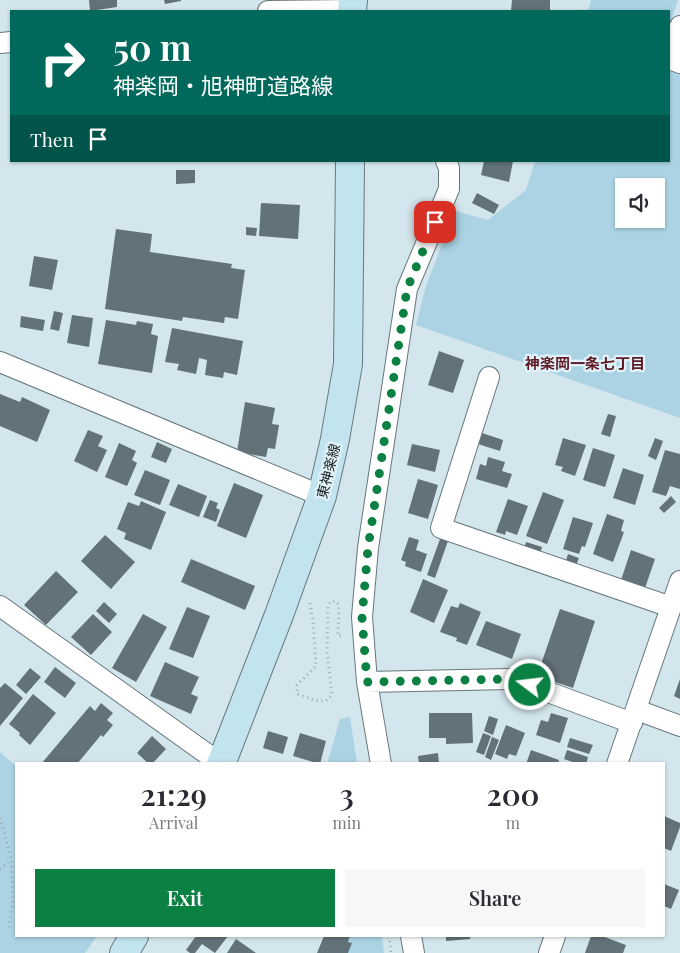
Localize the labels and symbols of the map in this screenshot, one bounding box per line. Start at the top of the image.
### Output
pin [414,201,456,243]
district label: 神楽岡一条七丁目 [524,353,645,373]
street label: 東神楽線 [312,442,344,500]
position arrow [503,658,555,710]

